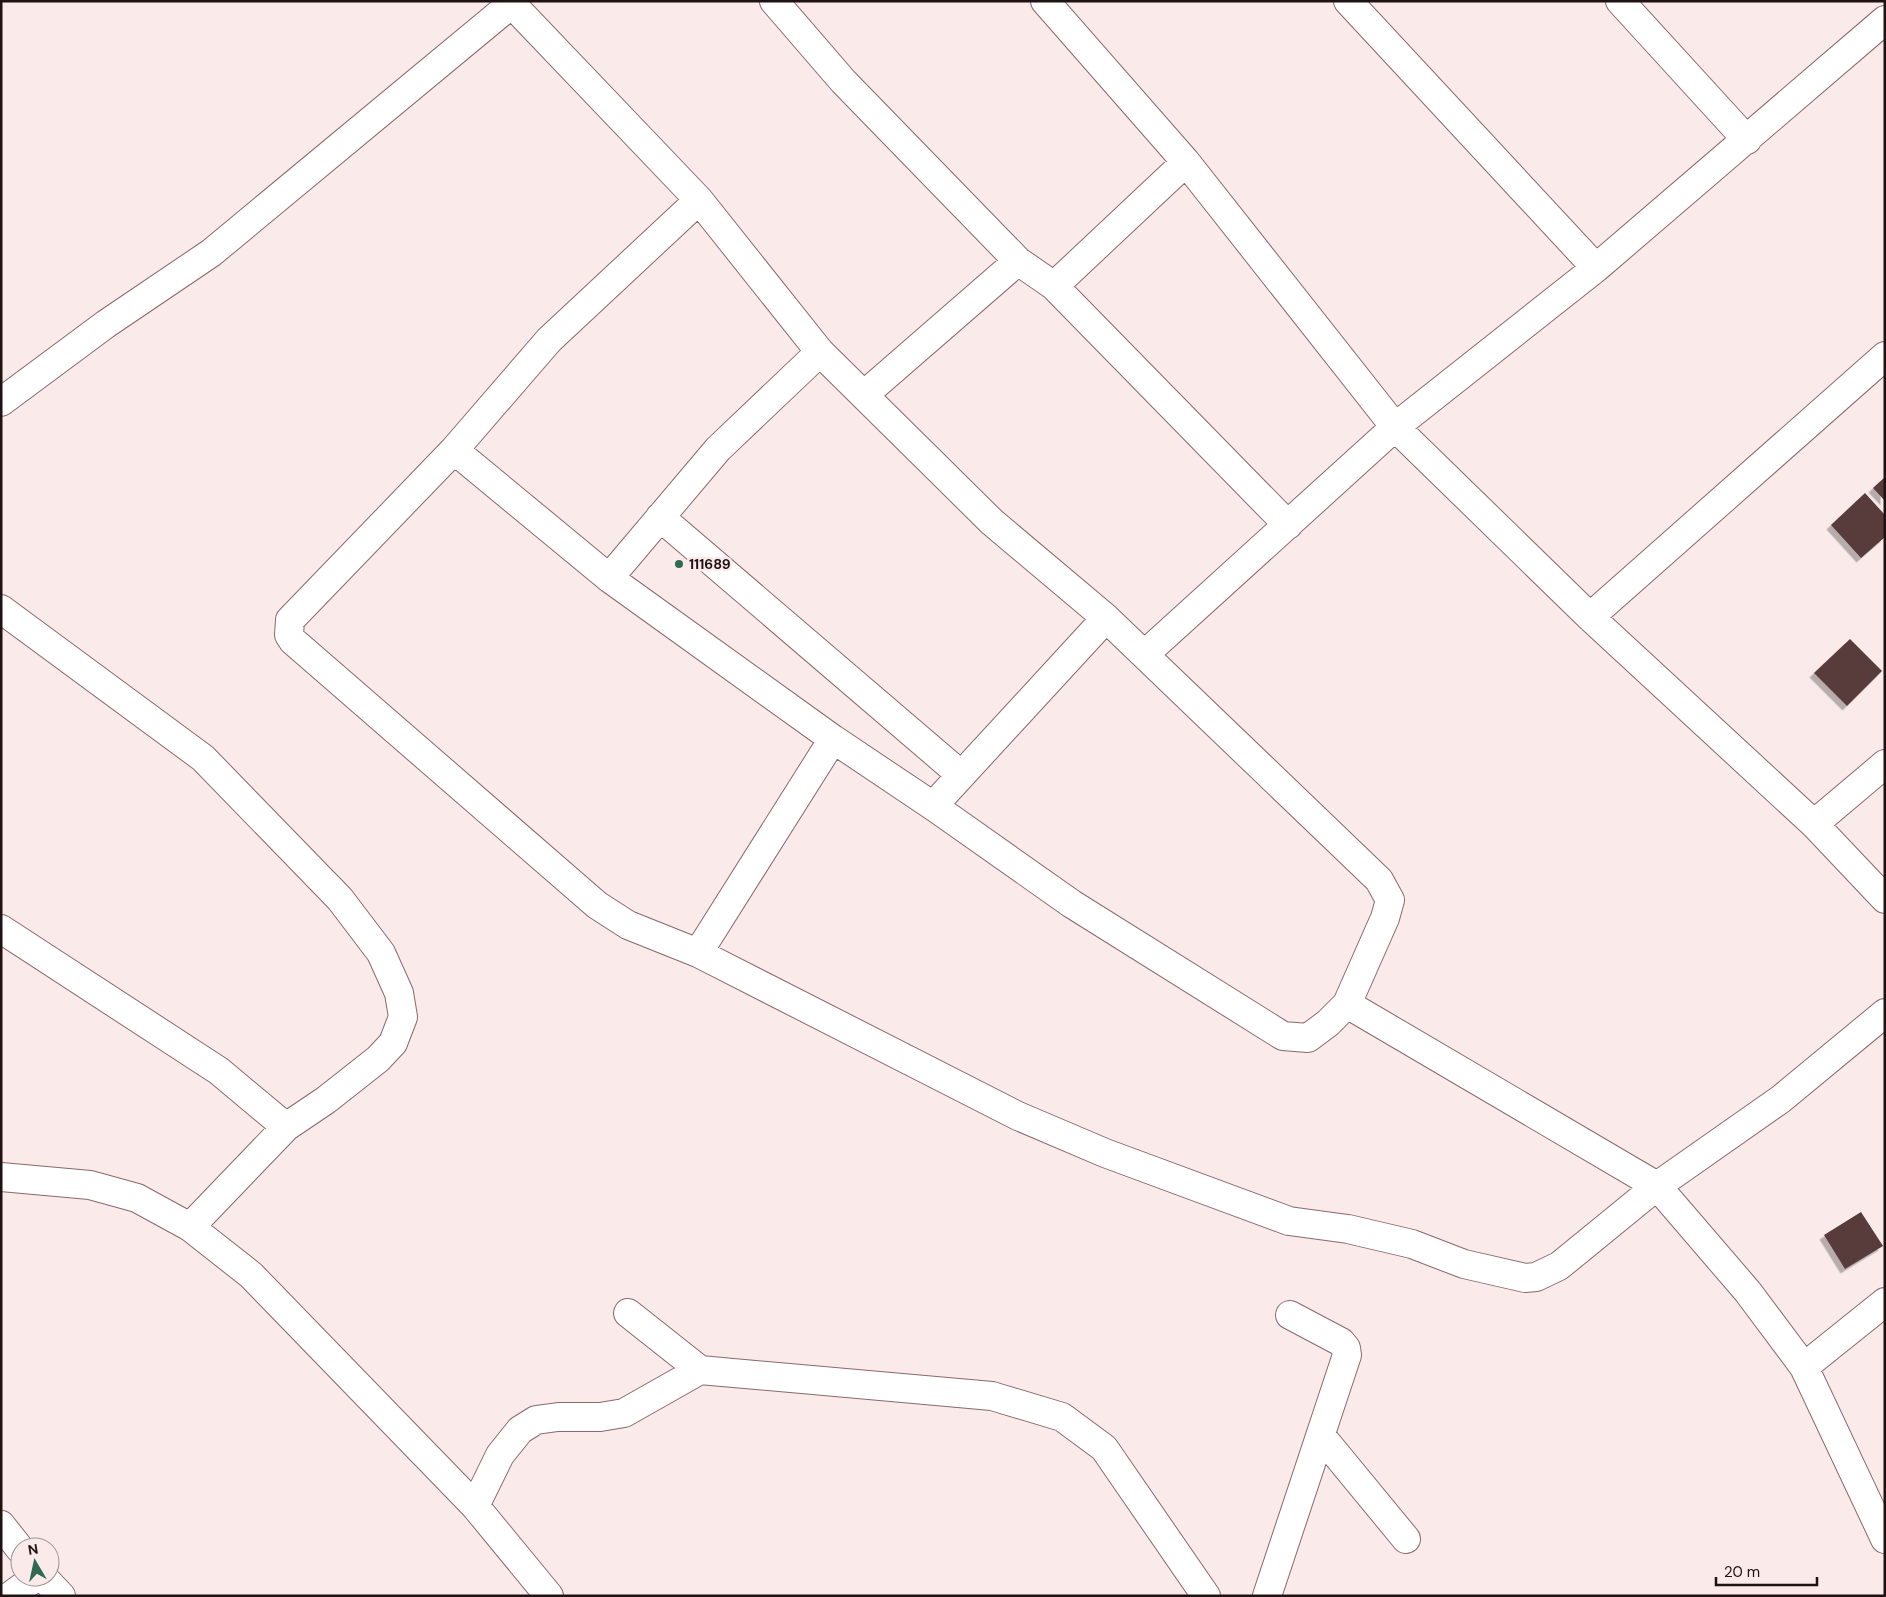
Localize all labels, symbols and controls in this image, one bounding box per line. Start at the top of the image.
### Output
place label: 111689 [689,555,731,573]
marker: 111689 [673,558,685,570]
north arrow [10,1537,60,1587]
text: N [27,1539,39,1559]
scale bar [1716,1554,1817,1586]
text: 20 m [1724,1562,1760,1582]

